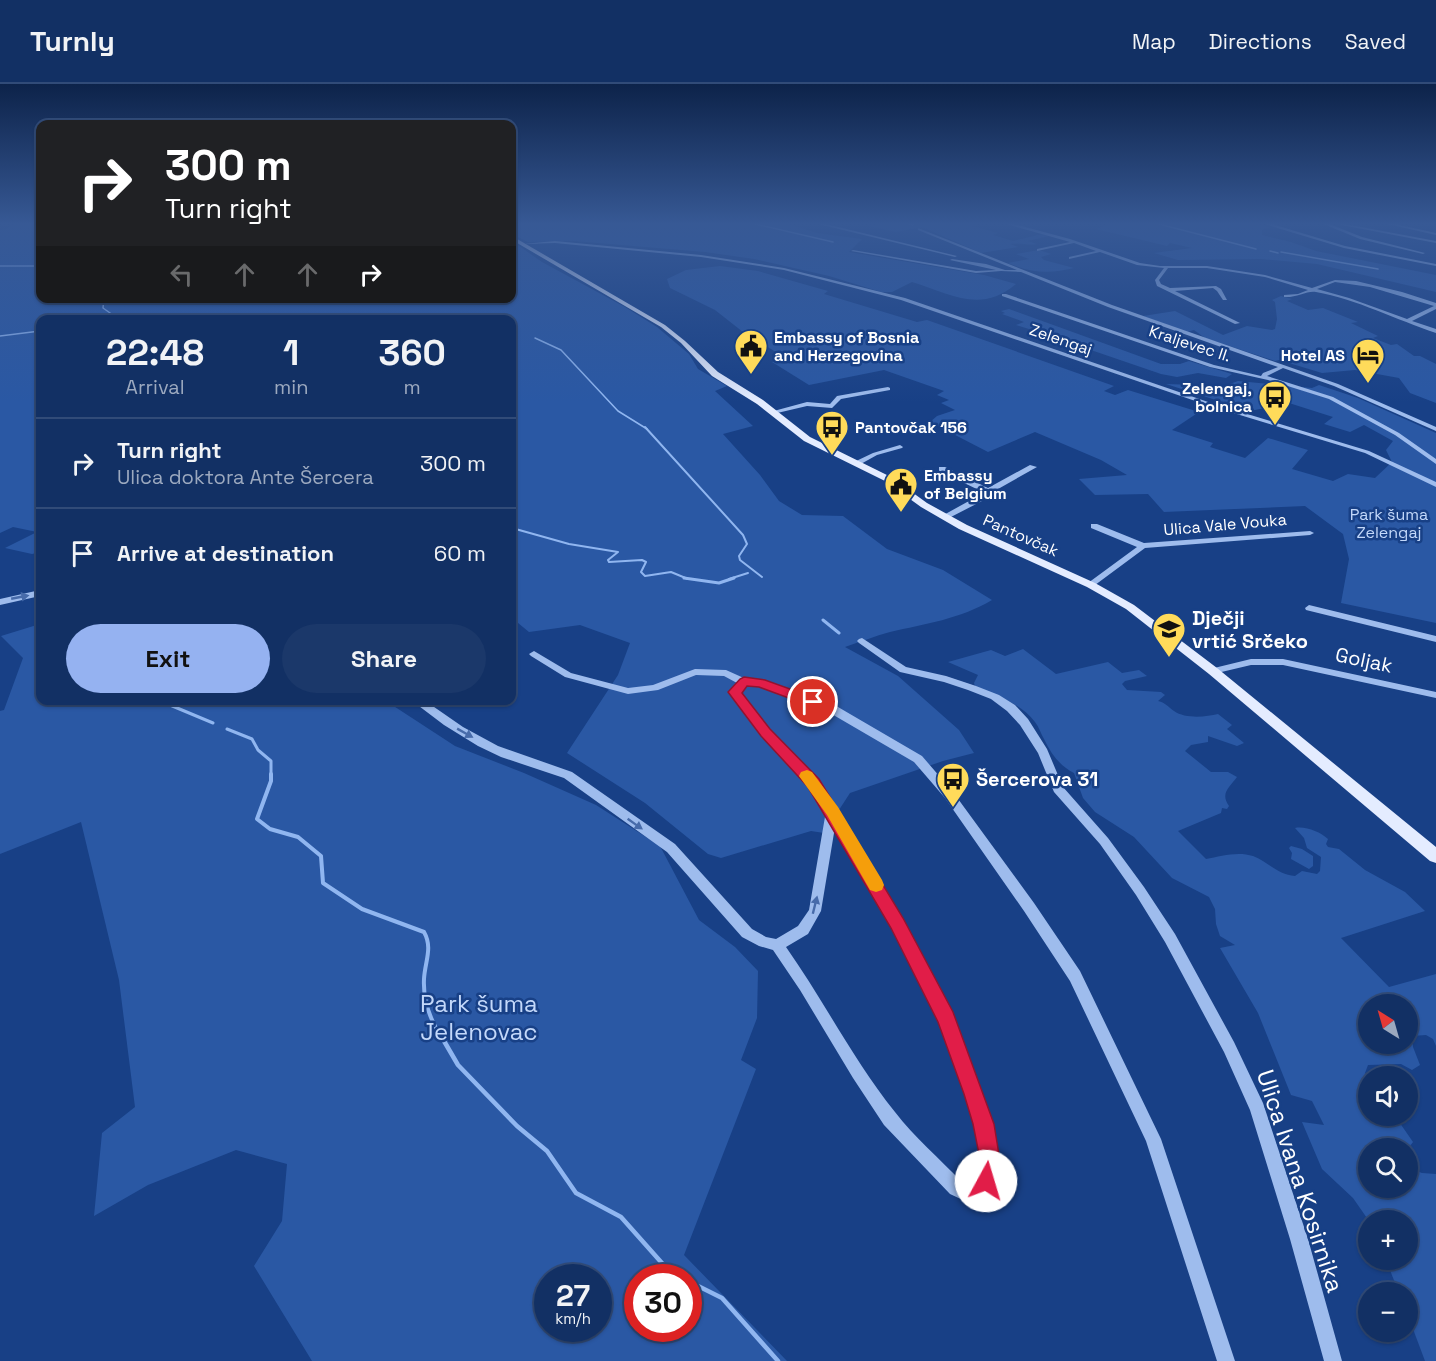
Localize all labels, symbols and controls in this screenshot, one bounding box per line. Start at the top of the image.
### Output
text: Turnly [30,23,115,59]
text: Map [1132,28,1176,55]
text: Directions [1209,28,1312,55]
text: Saved [1345,28,1406,55]
text: 300 m [165,139,292,192]
icon: right [66,144,144,222]
text: Turn right [165,191,292,226]
icon: left [165,258,198,291]
icon: ahead [228,258,261,291]
icon: ahead [291,258,324,291]
icon: right [354,258,387,291]
street label: Zelengaj [1027,319,1095,360]
street label: Kraljevec II. [1146,320,1234,367]
place label: Embassy of Bosnia and Herzegovina [774,327,919,366]
public building icon: Embassy of Bosnia and Herzegovina [733,328,769,375]
text: 22:48 [106,330,204,376]
text: 1 [283,330,299,376]
text: 360 [378,330,446,376]
hotel icon: Hotel AS [1350,337,1386,384]
place label: Hotel AS [1281,345,1345,366]
text: Arrival [125,374,185,400]
text: min [274,374,308,400]
text: m [404,374,421,400]
place label: Zelengaj, bolnica [1182,378,1252,417]
bus stop icon: Zelengaj, bolnica [1257,379,1293,426]
bus stop icon: Pantovčak 156 [814,409,850,456]
place label: Pantovčak 156 [855,417,967,438]
text: Turn right [117,436,222,464]
icon: right [66,447,99,480]
text: 300 m [420,449,486,477]
text: Ulica doktora Ante Šercera [117,464,374,490]
place label: Embassy of Belgium [924,465,1007,504]
public building icon: Embassy of Belgium [883,466,919,513]
park label: Park šuma Zelengaj [1350,504,1428,543]
street label: Pantovčak [980,509,1062,562]
street label: Ulica Vale Vouka [1163,509,1288,540]
icon: arrive [66,537,99,570]
text: Arrive at destination [117,539,334,567]
text: 60 m [434,539,486,567]
one-way arrow [11,592,30,601]
place label: Dječji vrtić Srčeko [1192,605,1308,654]
school or university icon: Dječji vrtić Srčeko [1151,611,1187,658]
button: Exit [66,624,270,693]
button: Share [282,624,486,693]
street label: Goljak [1333,641,1395,679]
pin [787,676,838,727]
icon: arrive [796,685,829,718]
one-way arrow [457,727,473,738]
bus stop icon: Šercerova 31 [935,761,971,808]
place label: Šercerova 31 [976,766,1098,792]
one-way arrow [627,818,643,830]
one-way arrow [811,895,821,914]
park label: Park šuma Jelenovac [420,988,538,1047]
north arrow [1358,994,1418,1054]
map controls [1358,994,1418,1342]
street label: Ulica Ivana Kosirnika [1250,1065,1351,1296]
button: sound [1358,1066,1418,1126]
button: search [1358,1138,1418,1198]
position arrow [954,1149,1018,1213]
button: + [1358,1210,1418,1270]
speed limit sign: 30 [624,1264,702,1342]
text: 27 [556,1276,590,1315]
button: − [1358,1282,1418,1342]
text: km/h [555,1309,591,1328]

